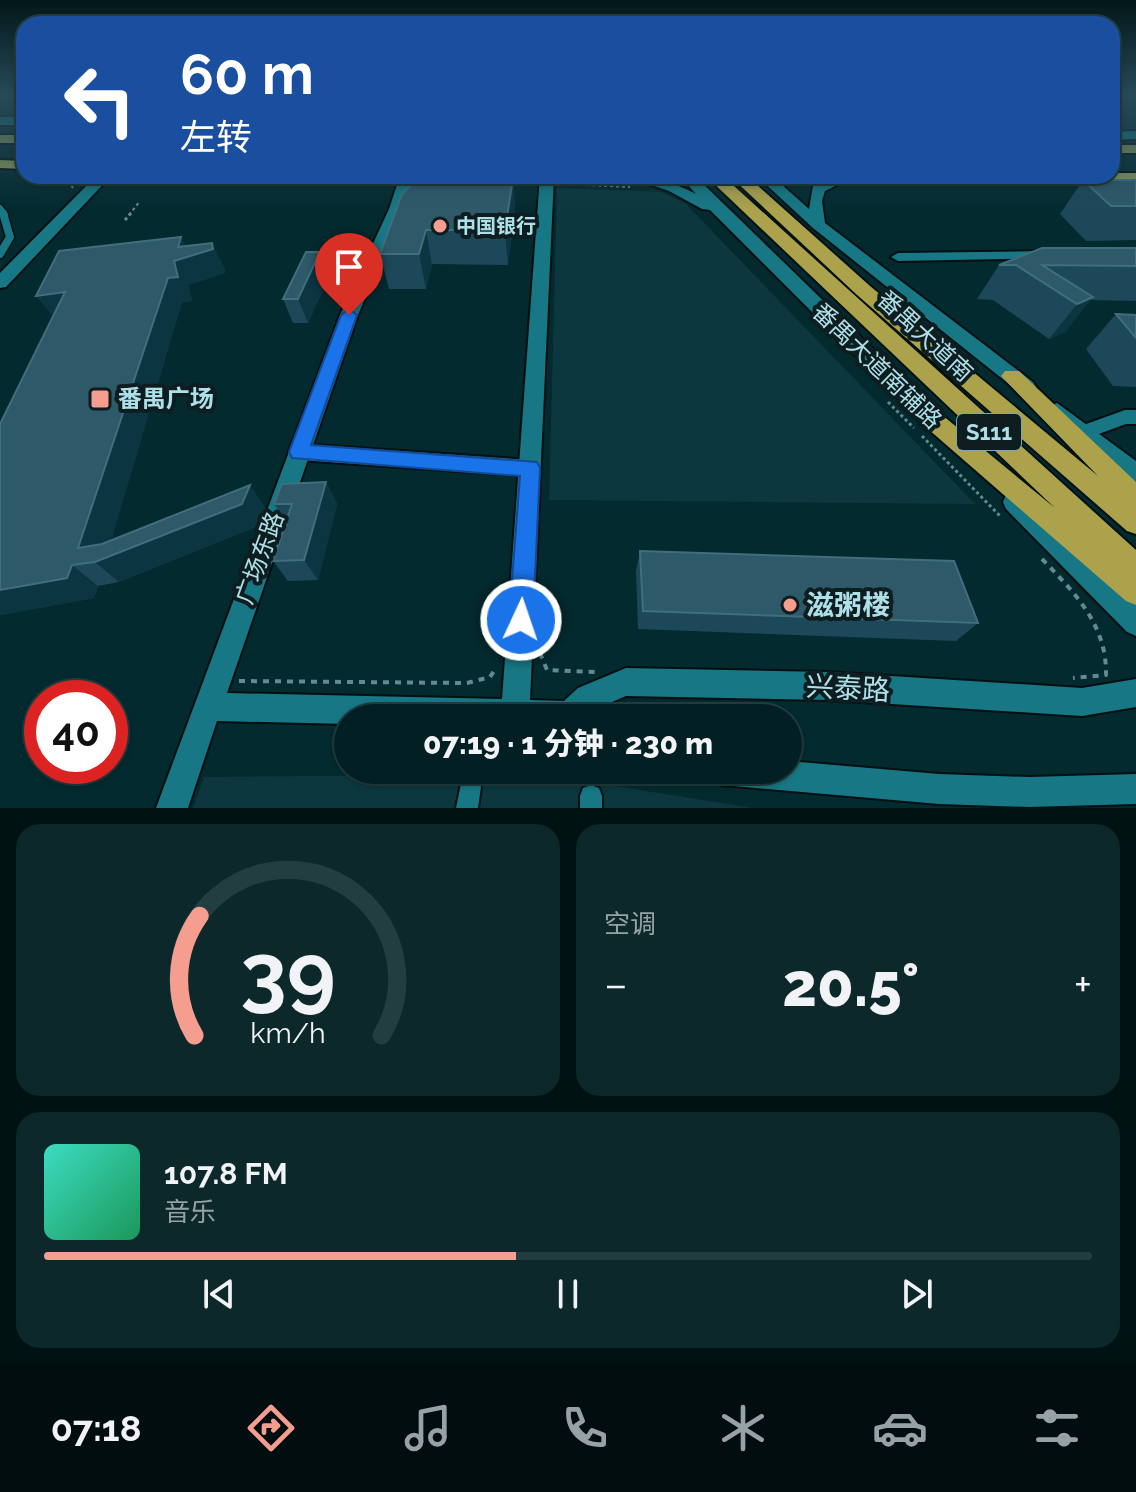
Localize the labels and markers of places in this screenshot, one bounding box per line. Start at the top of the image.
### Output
place label: 中国银行 [456,214,536,238]
marker: 中国银行 [431,217,449,235]
pin [315,233,383,315]
place label: 番禺广场 [118,384,214,413]
marker: 番禺广场 [89,388,111,410]
place label: 滋粥楼 [806,589,890,622]
marker: 滋粥楼 [781,596,799,614]

